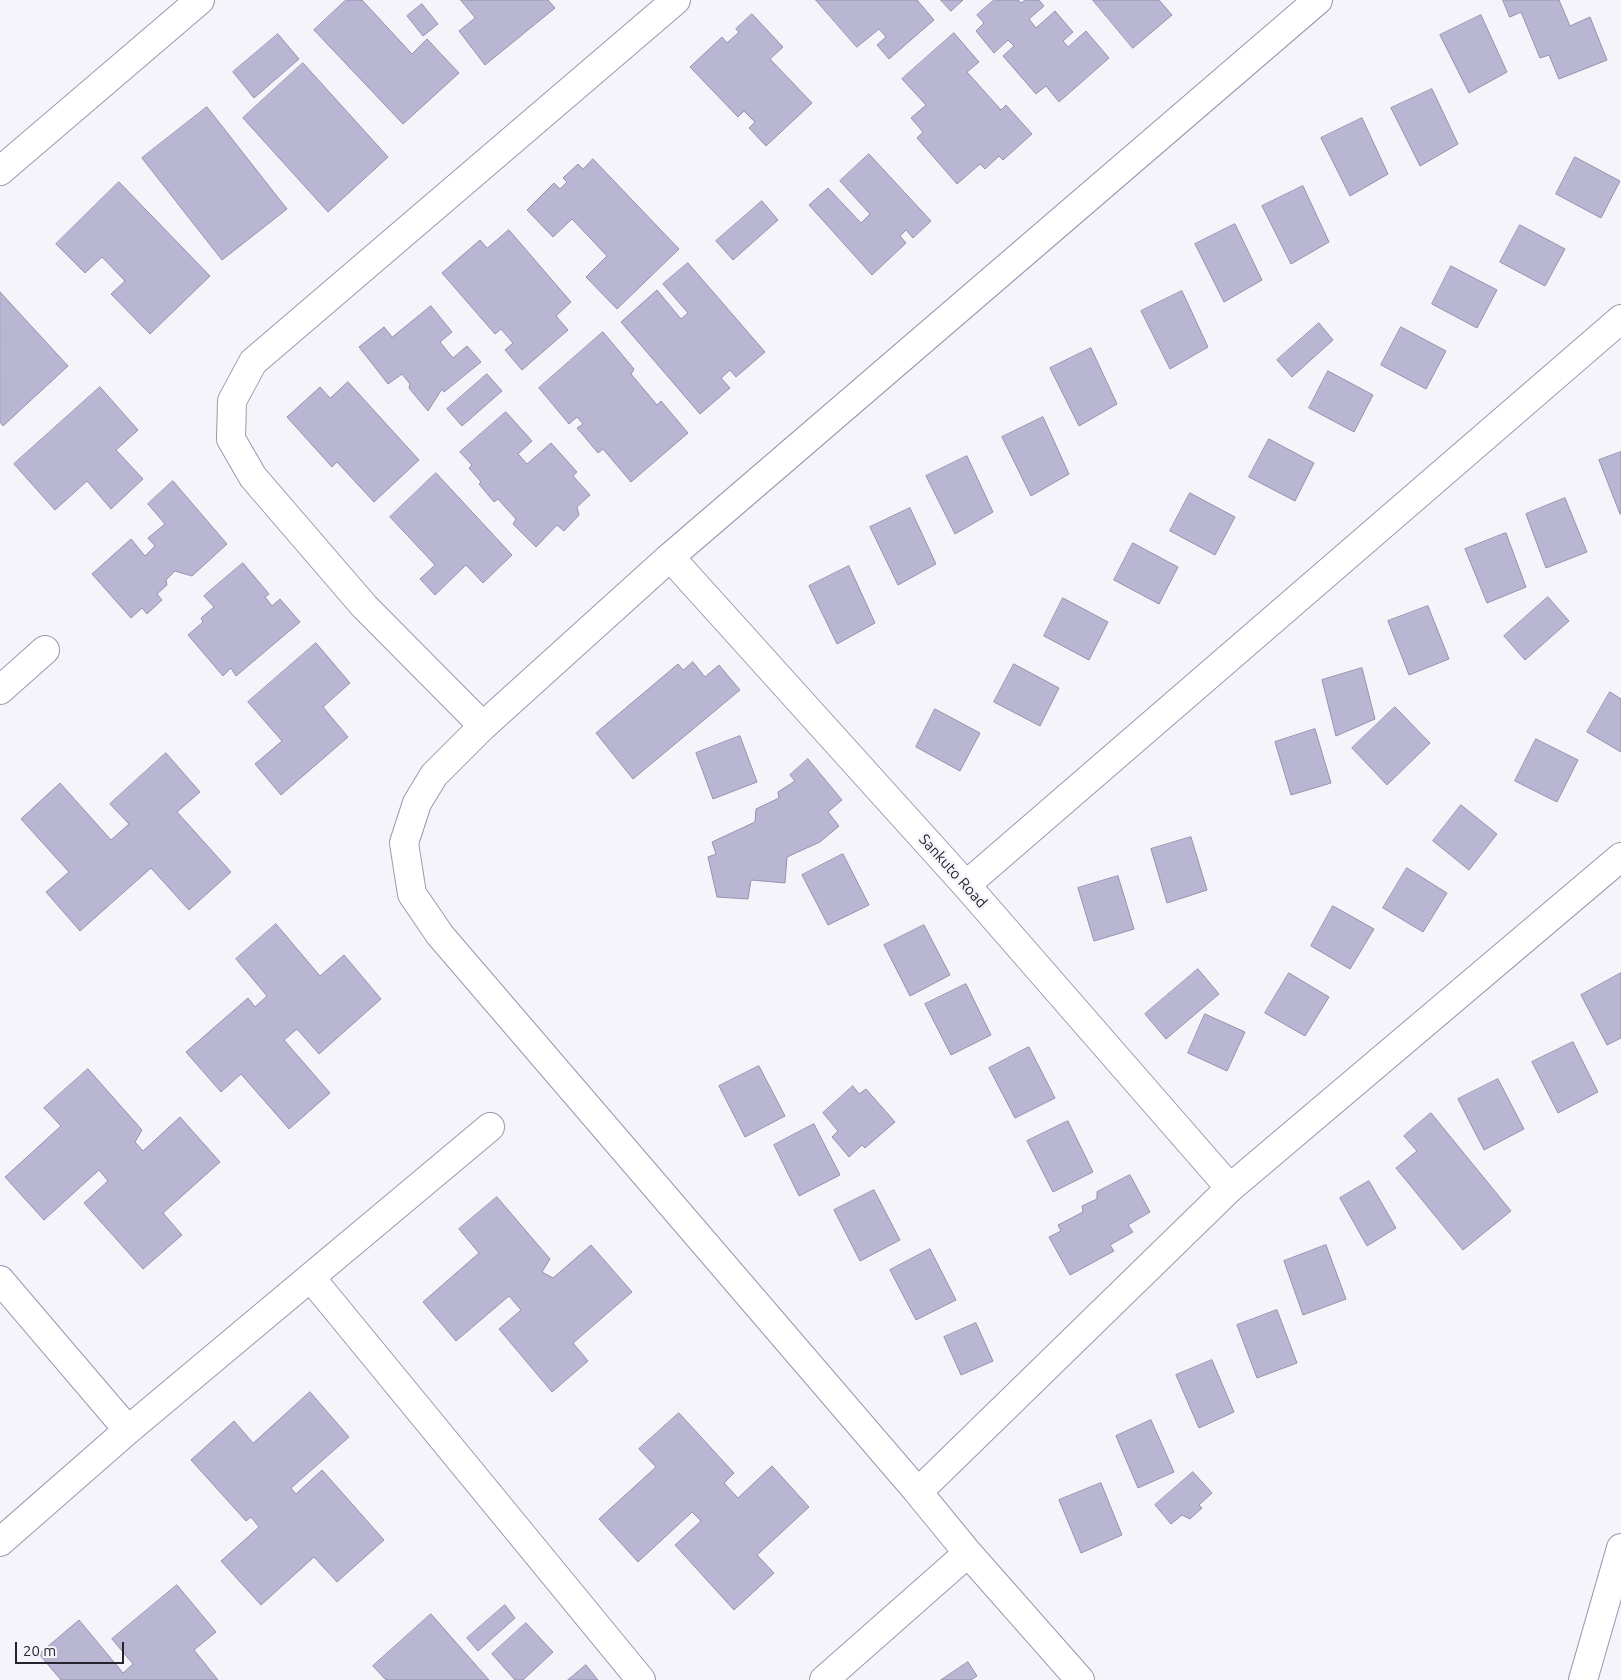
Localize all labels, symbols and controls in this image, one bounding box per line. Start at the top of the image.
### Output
street label: Sankuto Road [915,830,991,912]
scale bar [18,1632,126,1664]
text: 20 m [23,1642,56,1659]

